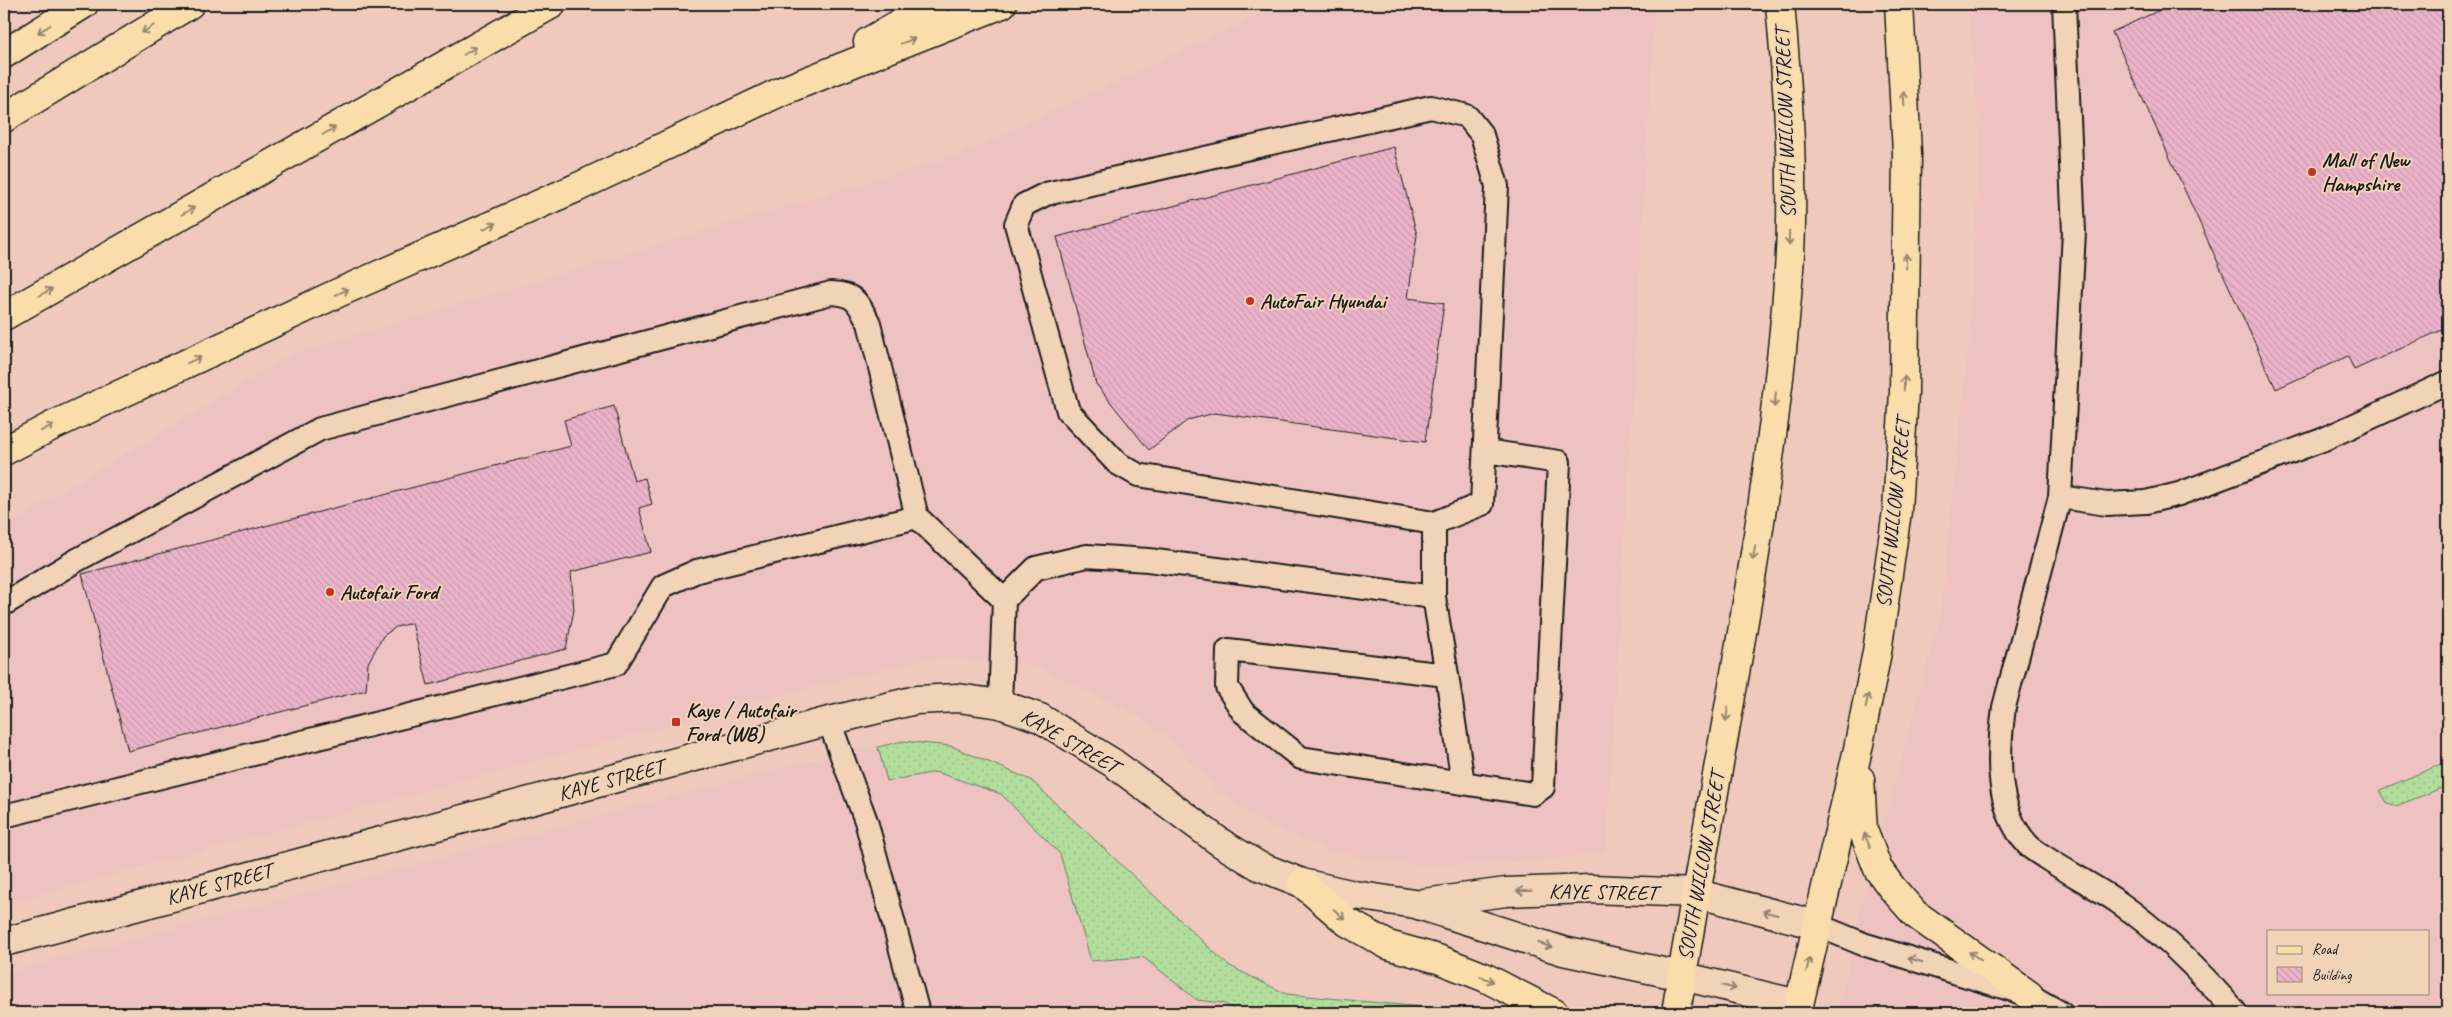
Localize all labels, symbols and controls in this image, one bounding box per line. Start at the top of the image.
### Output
street label: SOUTH WILLOW STREET [1768,22,1801,219]
one-way arrow [37,24,51,34]
one-way arrow [141,24,155,35]
one-way arrow [901,35,916,44]
one-way arrow [463,46,478,56]
one-way arrow [1899,91,1908,107]
one-way arrow [321,126,336,136]
place label: Mall of New Hampshire [2322,147,2411,197]
marker: Mall of New Hampshire [2306,166,2318,178]
one-way arrow [180,206,194,216]
one-way arrow [482,220,497,230]
one-way arrow [1785,230,1794,246]
one-way arrow [1901,253,1911,270]
one-way arrow [39,286,53,296]
one-way arrow [334,286,349,296]
place label: AutoFair Hyundai [1260,288,1388,314]
marker: AutoFair Hyundai [1244,295,1256,307]
one-way arrow [186,355,201,364]
one-way arrow [1899,376,1909,392]
one-way arrow [1770,392,1780,408]
street label: SOUTH WILLOW STREET [1870,412,1916,609]
one-way arrow [39,423,54,432]
one-way arrow [1749,545,1759,561]
place label: Autofair Ford [340,579,441,605]
marker: Autofair Ford [324,586,336,598]
one-way arrow [1863,693,1873,709]
place label: Kaye / Autofair Ford (WB) [686,697,798,747]
street label: KAYE STREET [1017,703,1128,782]
one-way arrow [1722,705,1731,721]
marker: Kaye / Autofair Ford (WB) [670,716,682,728]
street label: KAYE STREET [555,752,672,807]
street label: SOUTH WILLOW STREET [1672,765,1731,962]
one-way arrow [1862,833,1871,848]
street label: KAYE STREET [163,856,280,911]
street label: KAYE STREET [1549,878,1663,906]
one-way arrow [1516,886,1532,896]
one-way arrow [1762,908,1778,917]
one-way arrow [1332,909,1345,920]
legend [2267,930,2430,994]
text: Road [2312,940,2339,959]
one-way arrow [1537,941,1553,950]
one-way arrow [1969,951,1982,962]
one-way arrow [1908,955,1924,965]
one-way arrow [1804,957,1813,973]
text: Building [2312,966,2352,985]
one-way arrow [1479,974,1494,984]
one-way arrow [1721,983,1737,992]

